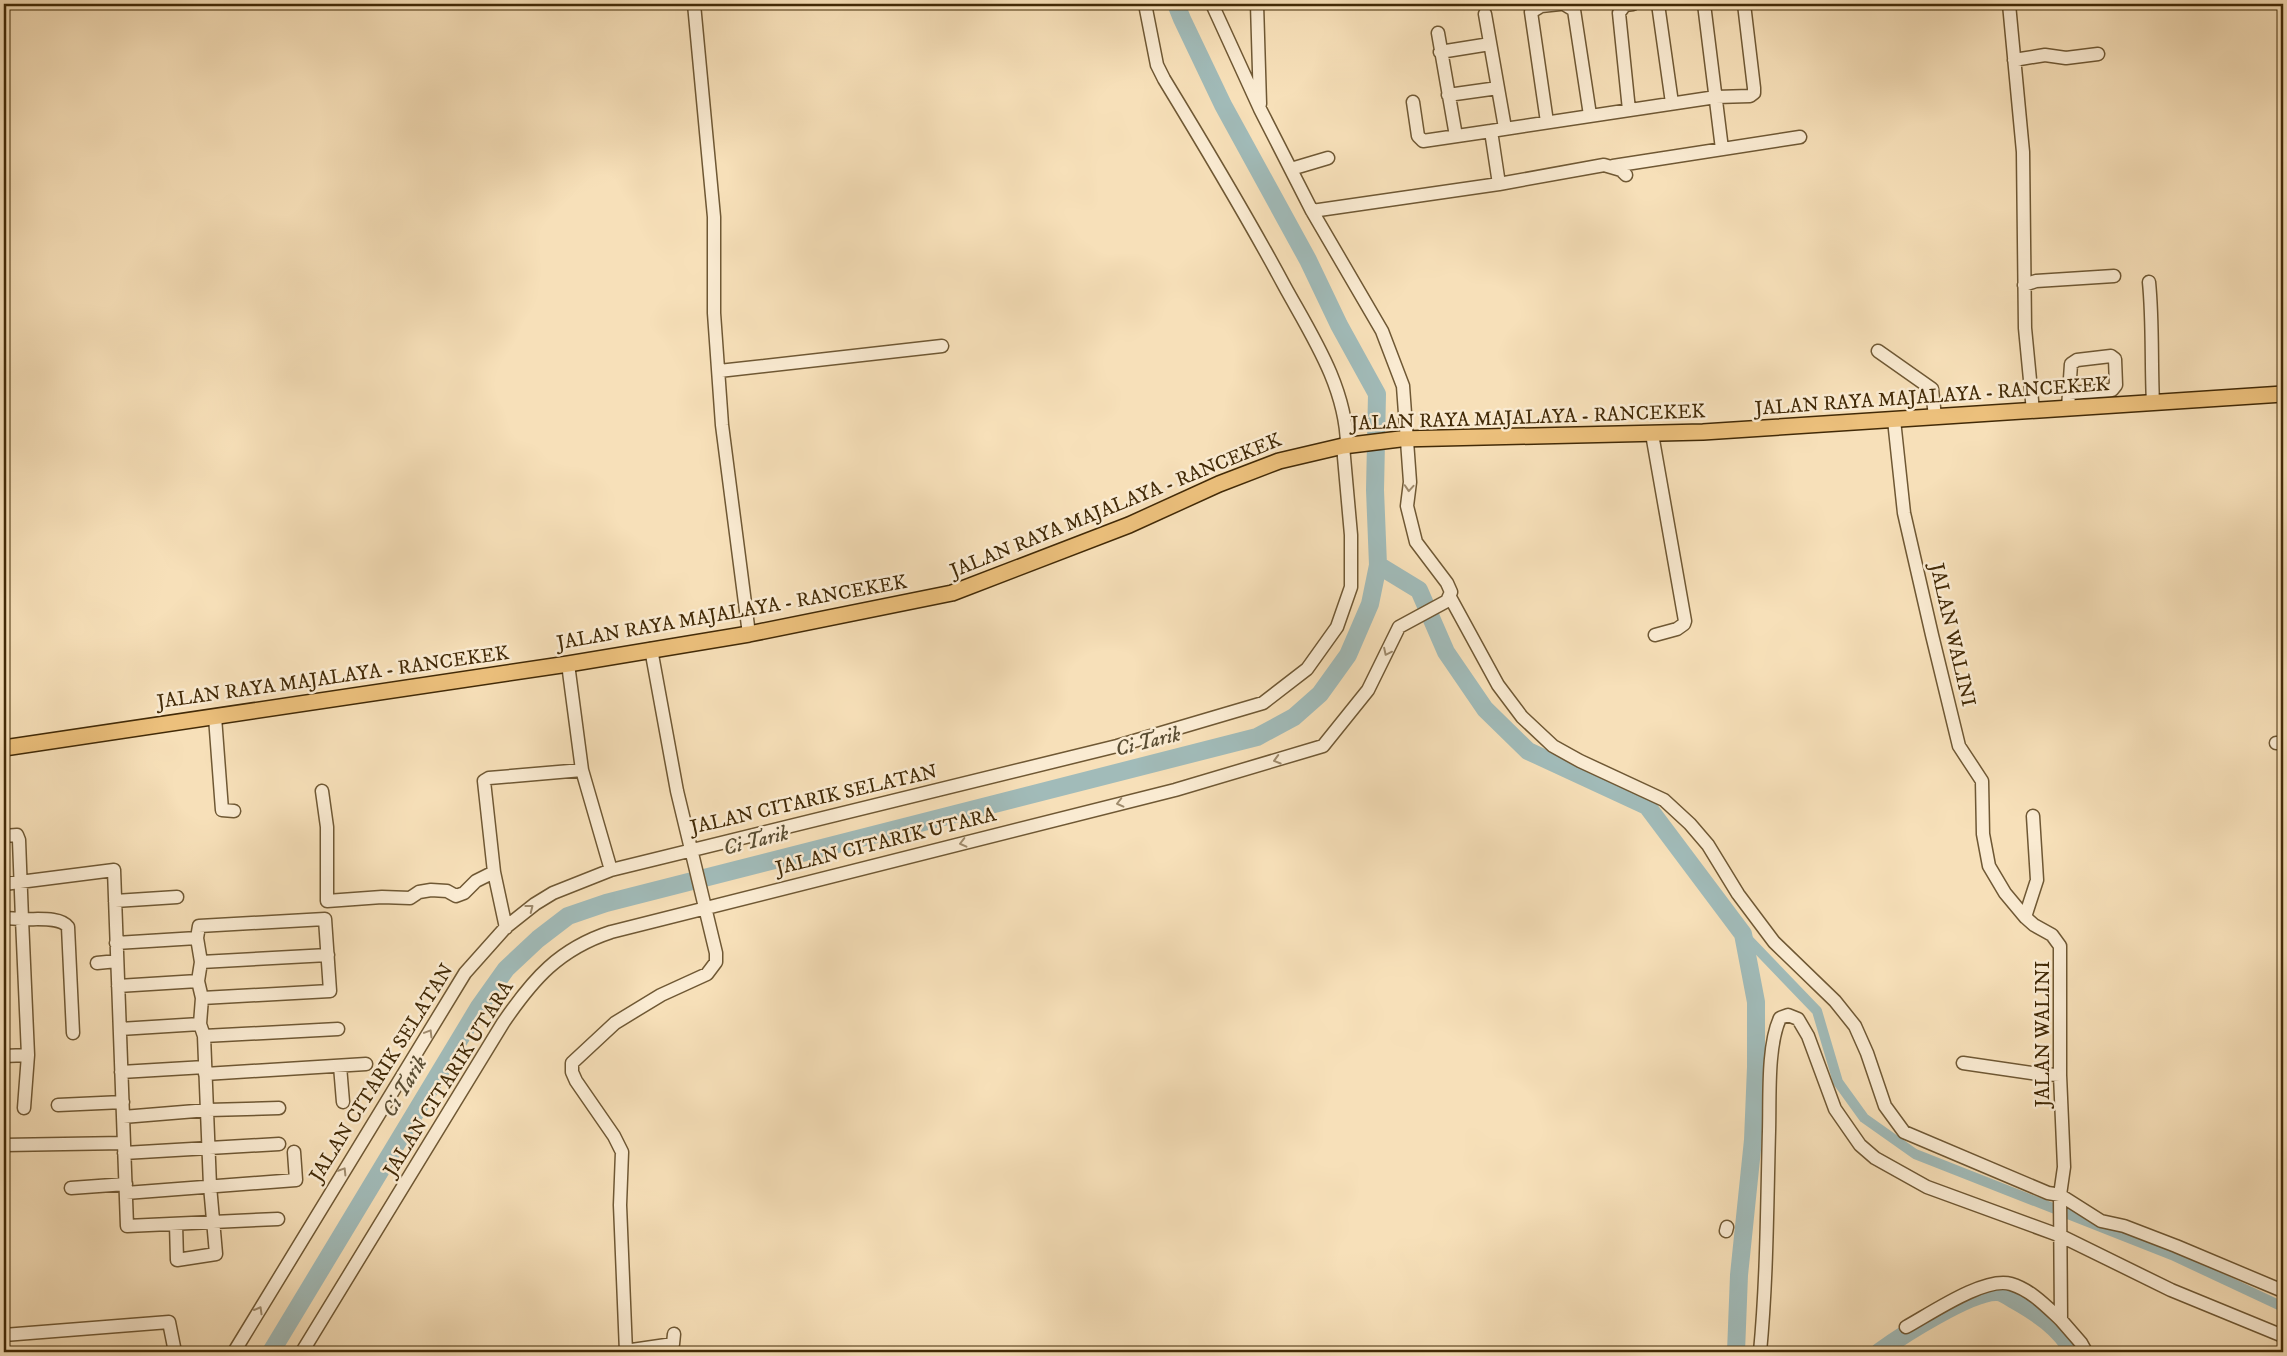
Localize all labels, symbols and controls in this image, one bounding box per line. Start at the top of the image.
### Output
street label: JALAN RAYA MAJALAYA - RANCEKEK [1752,372,2110,422]
street label: JALAN RAYA MAJALAYA - RANCEKEK [1348,399,1706,437]
street label: JALAN RAYA MAJALAYA - RANCEKEK [945,428,1285,585]
one-way arrow [1403,484,1414,492]
street label: JALAN WALINI [1923,559,1981,709]
street label: JALAN RAYA MAJALAYA - RANCEKEK [553,570,909,656]
street label: JALAN RAYA MAJALAYA - RANCEKEK [153,641,511,715]
one-way arrow [1383,647,1393,656]
water label: Ci Tarik [1113,721,1184,763]
one-way arrow [1273,754,1281,764]
street label: JALAN CITARIK SELATAN [686,759,940,841]
one-way arrow [1117,798,1125,808]
street label: JALAN CITARIK UTARA [771,802,999,882]
water label: Ci Tarik [721,820,792,862]
one-way arrow [958,837,967,848]
one-way arrow [524,906,533,914]
street label: JALAN CITARIK SELATAN [303,959,460,1188]
street label: JALAN WALINI [2031,961,2056,1109]
street label: JALAN CITARIK UTARA [377,976,520,1183]
one-way arrow [422,1030,432,1039]
water label: Ci Tarik [377,1052,433,1122]
one-way arrow [337,1168,347,1177]
one-way arrow [253,1307,263,1316]

